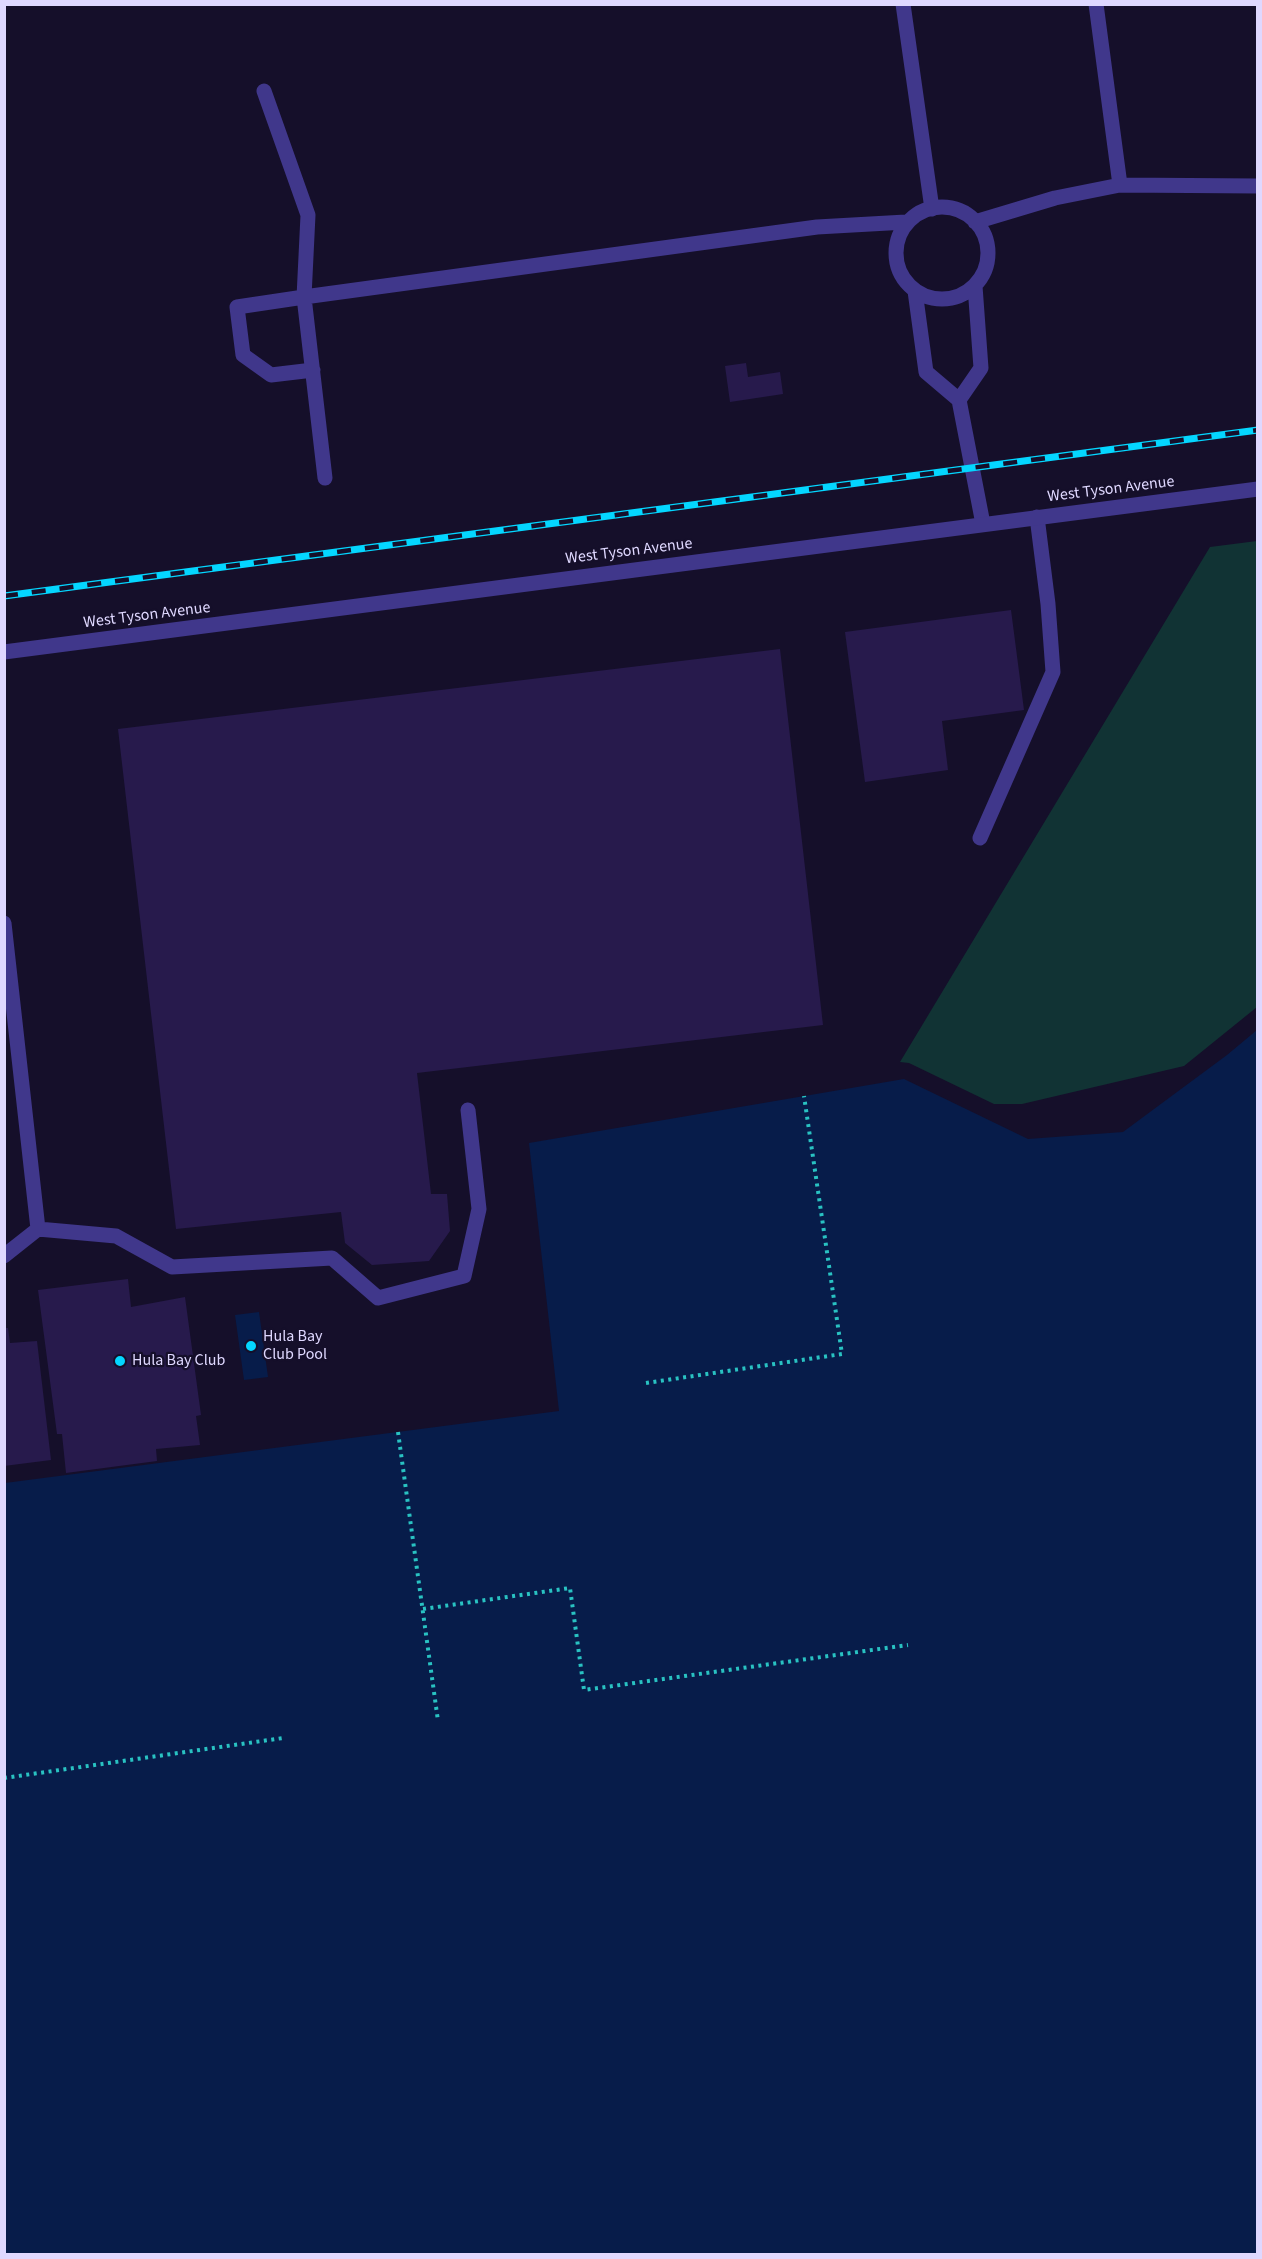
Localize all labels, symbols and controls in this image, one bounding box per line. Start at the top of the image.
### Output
street label: West Tyson Avenue [1046,473,1176,507]
street label: West Tyson Avenue [564,535,694,569]
street label: West Tyson Avenue [82,599,212,633]
place label: Hula Bay Club Pool [263,1327,327,1365]
marker: Hula Bay Club Pool [244,1339,258,1353]
place label: Hula Bay Club [132,1351,225,1371]
marker: Hula Bay Club [113,1354,127,1368]

